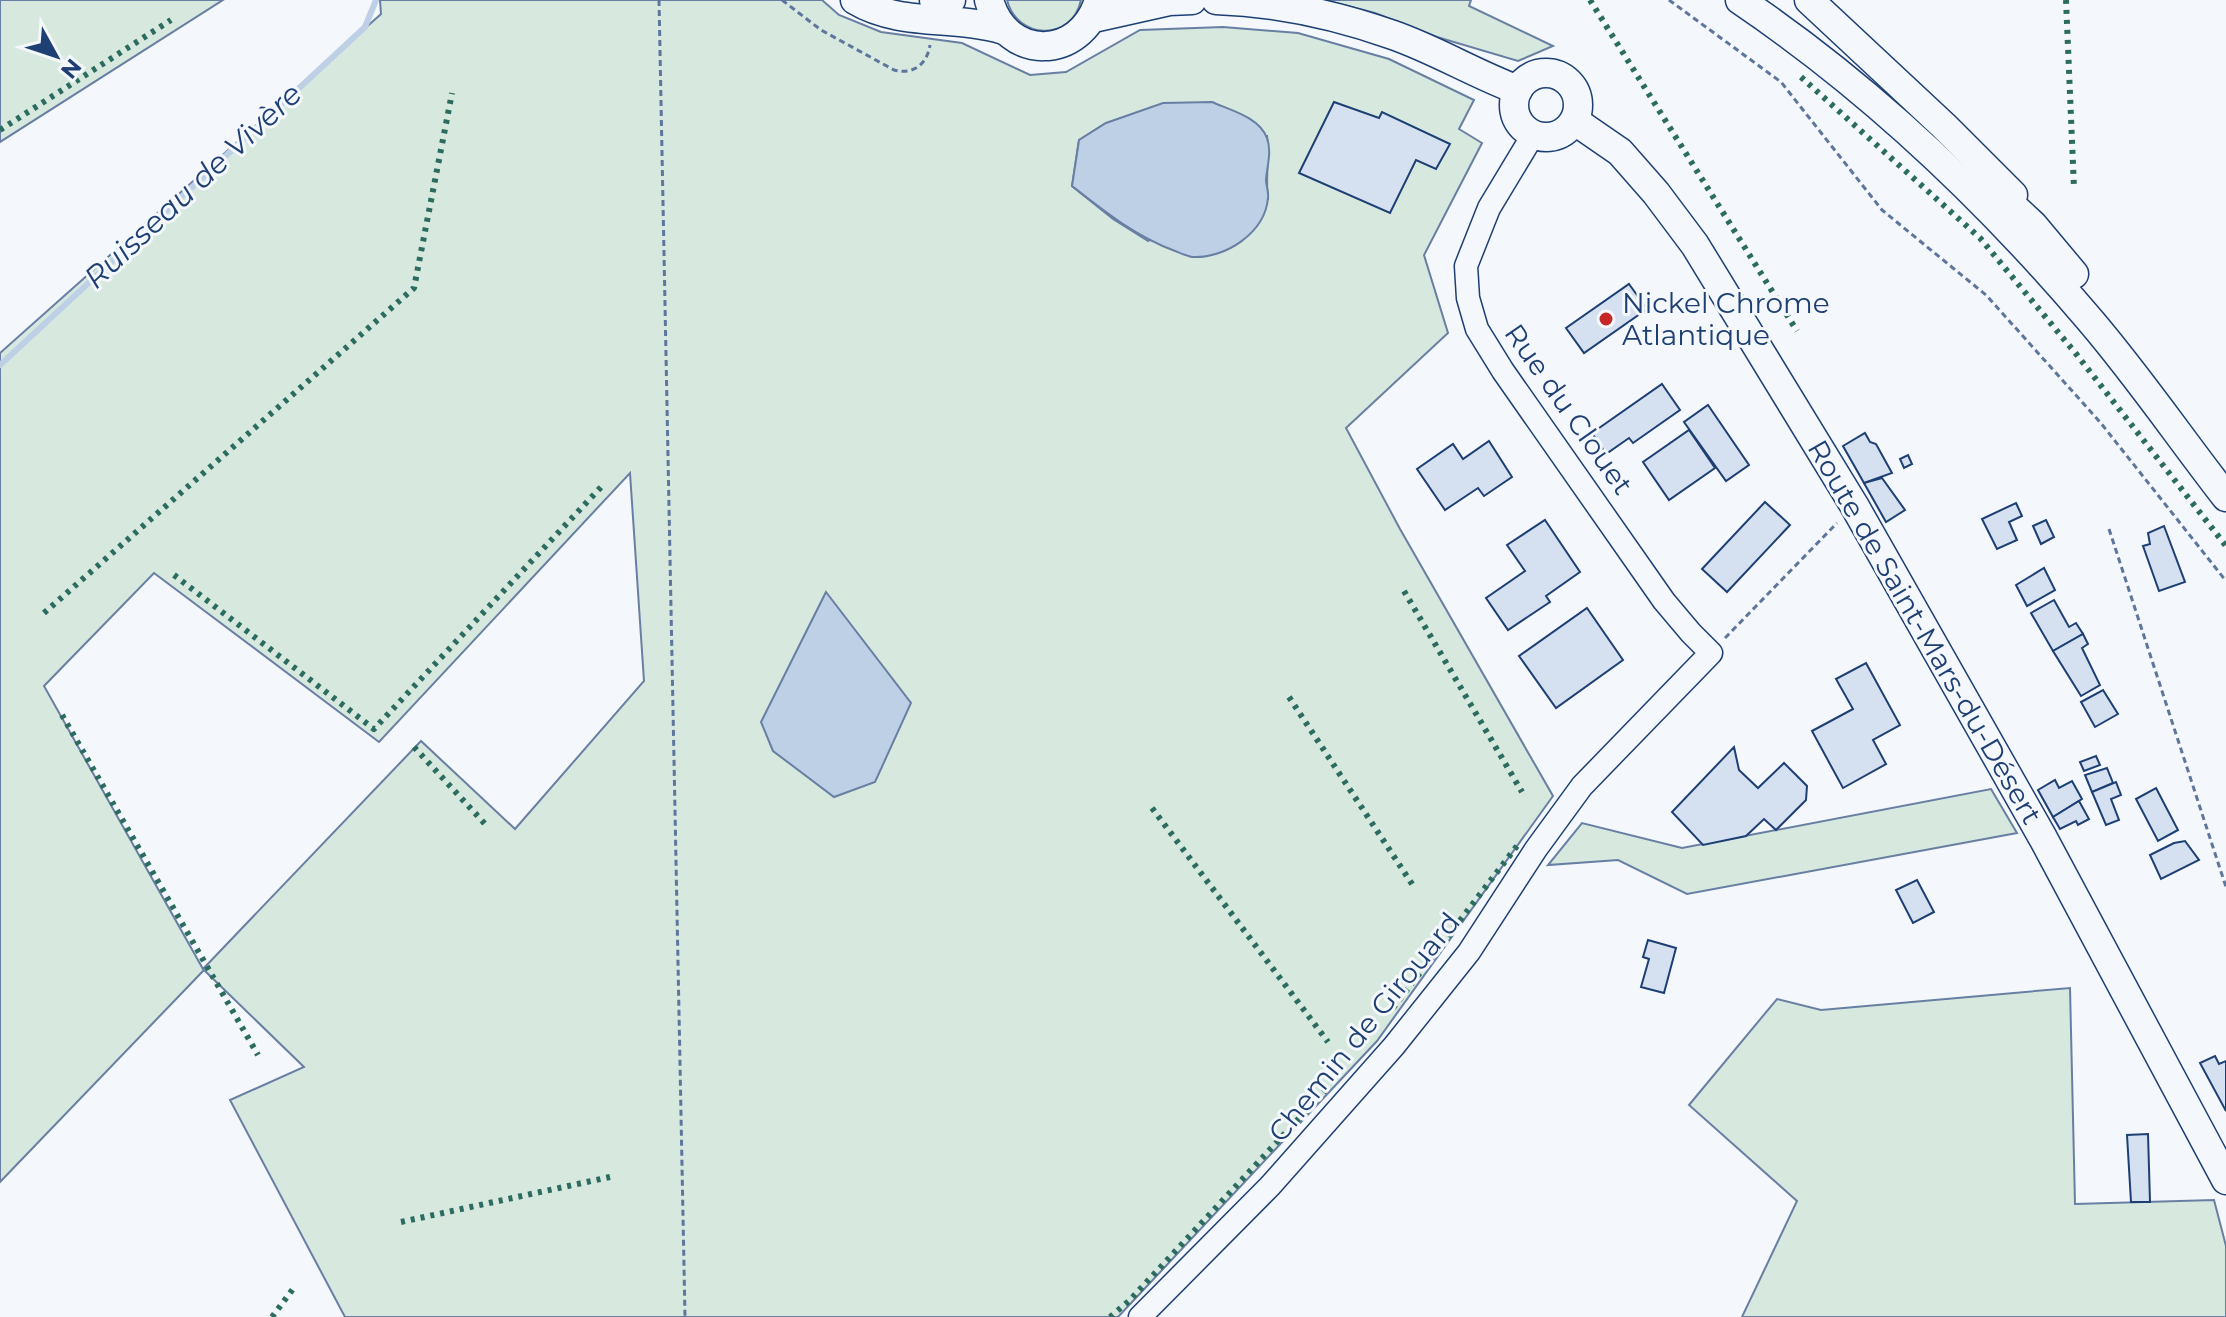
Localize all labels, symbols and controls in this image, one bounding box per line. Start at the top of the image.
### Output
north arrow [16,16,96,96]
text: N [55,53,87,84]
water label: Ruisseau de Vivère [76,75,309,296]
place label: Nickel Chrome Atlantique [1622,286,1830,352]
marker: Nickel Chrome Atlantique [1597,310,1615,328]
street label: Rue du Clouet [1498,317,1640,501]
street label: Route de Saint-Mars-du-Désert [1801,434,2049,830]
street label: Chemin de Girouard [1261,905,1467,1149]

